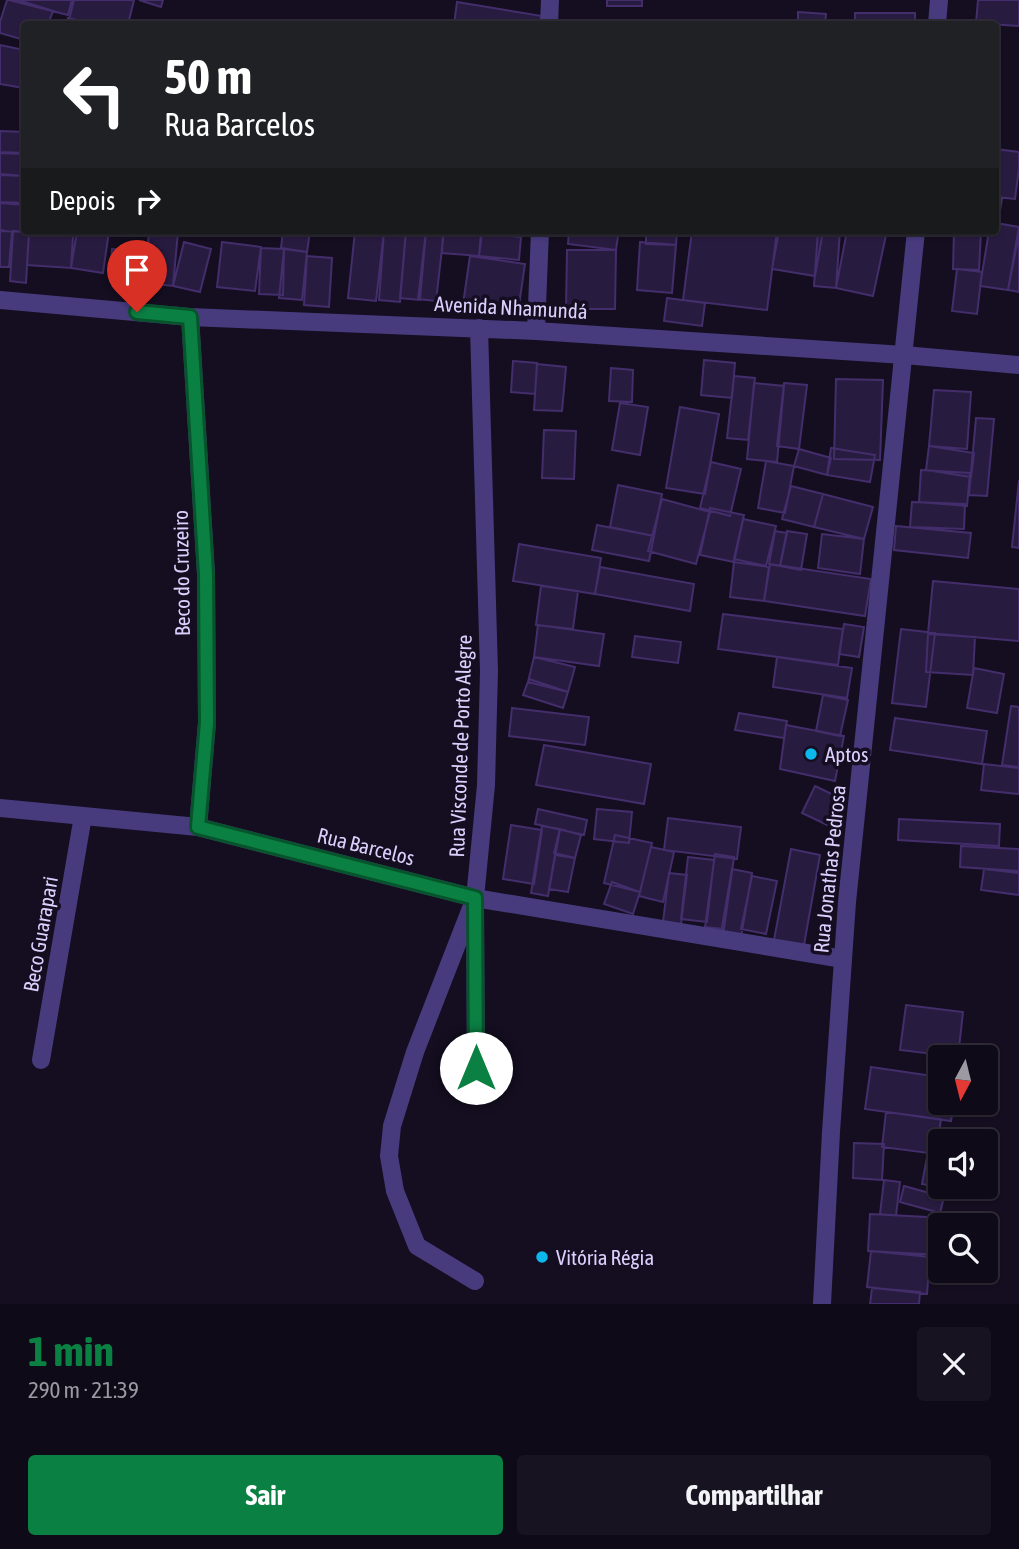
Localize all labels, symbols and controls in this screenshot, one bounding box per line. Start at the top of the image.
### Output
text: 50 m [164,48,252,104]
icon: left [49,49,140,140]
text: Rua Barcelos [164,106,315,143]
icon: right [129,182,167,220]
text: Depois [49,186,115,216]
pin [107,240,167,312]
icon: arrive [118,251,156,289]
street label: Avenida Nhamundá [434,291,588,323]
street label: Beco do Cruzeiro [168,510,194,636]
street label: Rua Visconde de Porto Alegre [444,634,476,858]
place label: Aptos [825,742,868,766]
marker: Aptos [803,746,819,762]
street label: Rua Jonathas Pedrosa [808,784,850,954]
street label: Rua Barcelos [315,822,417,870]
street label: Beco Guarapari [18,874,62,994]
position arrow [439,1031,513,1105]
north arrow [928,1045,998,1115]
map controls [928,1045,998,1283]
button: sound [928,1129,998,1199]
button: search [928,1213,998,1283]
place label: Vitória Régia [556,1245,654,1269]
marker: Vitória Régia [534,1249,550,1265]
text: 1 min [28,1327,114,1375]
button: close [917,1327,991,1401]
text: 290 m · 21:39 [28,1377,139,1403]
button: Sair [28,1455,503,1535]
button: Compartilhar [517,1455,991,1535]

